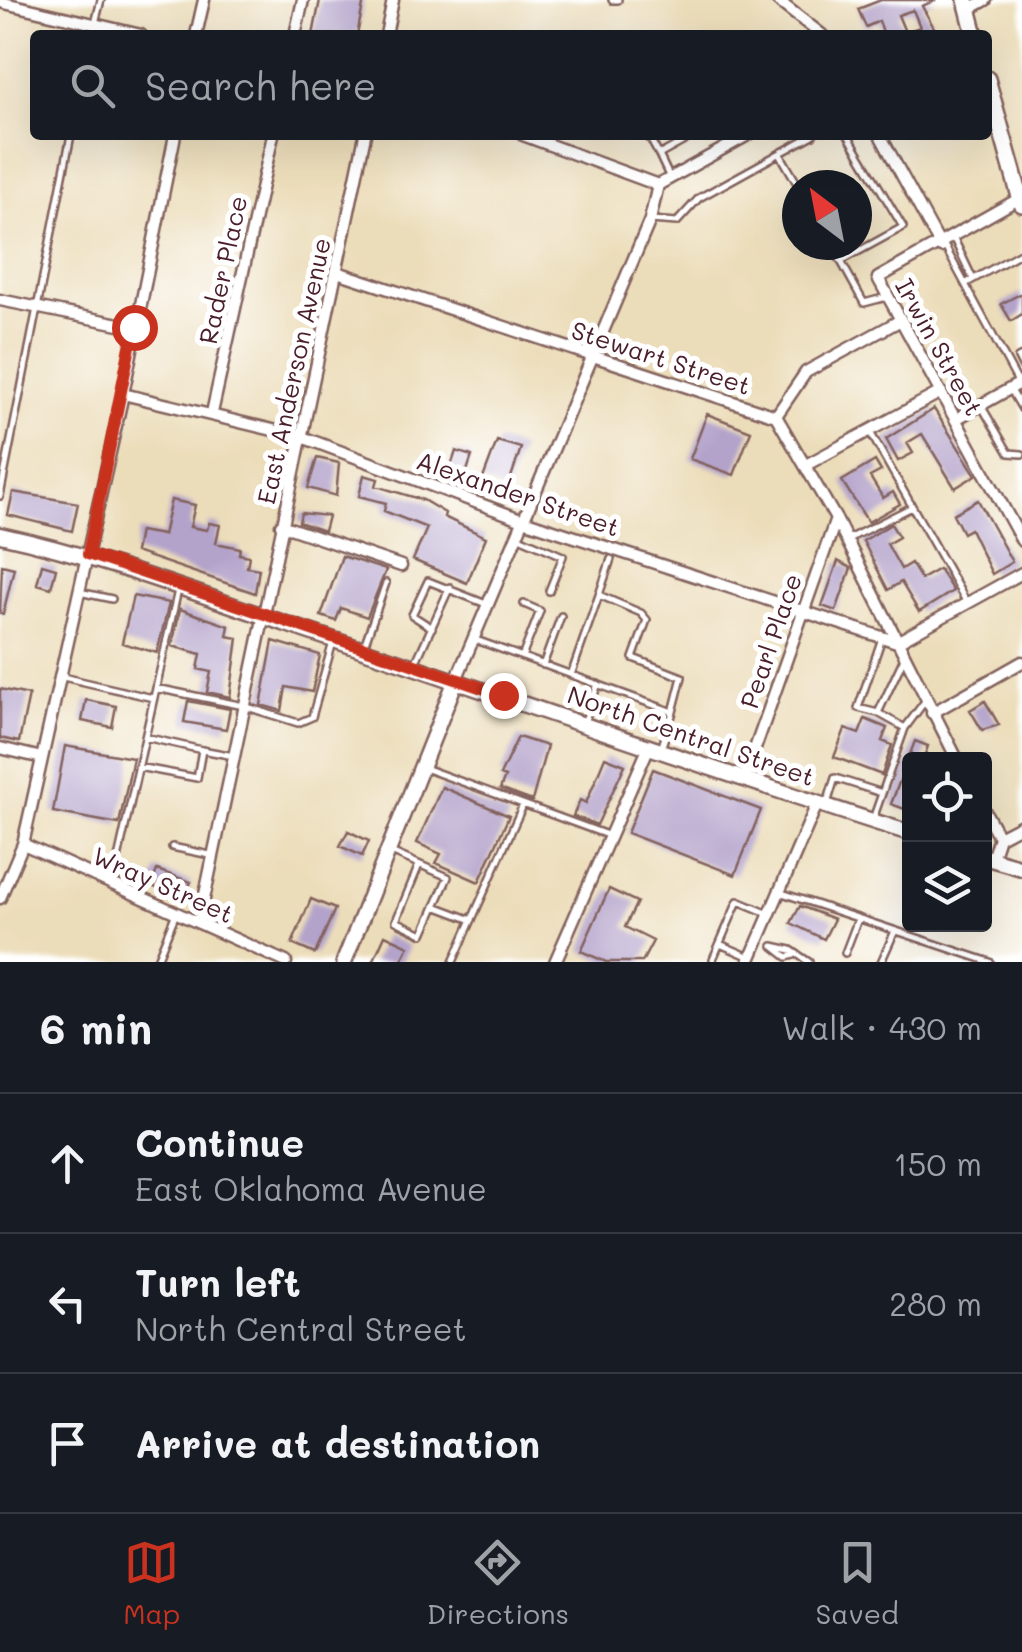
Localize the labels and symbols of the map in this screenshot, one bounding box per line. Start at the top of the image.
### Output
north arrow [782,170,872,260]
street label: Rader Place [191,193,253,347]
street label: East Anderson Avenue [249,235,337,507]
street label: Irwin Street [889,272,991,421]
route start [112,305,158,351]
street label: Stewart Street [568,313,755,401]
street label: Alexander Street [413,443,624,543]
street label: Pearl Place [732,569,808,712]
route end [481,673,527,719]
street label: North Central Street [564,678,819,792]
street label: Wray Street [88,839,239,930]

